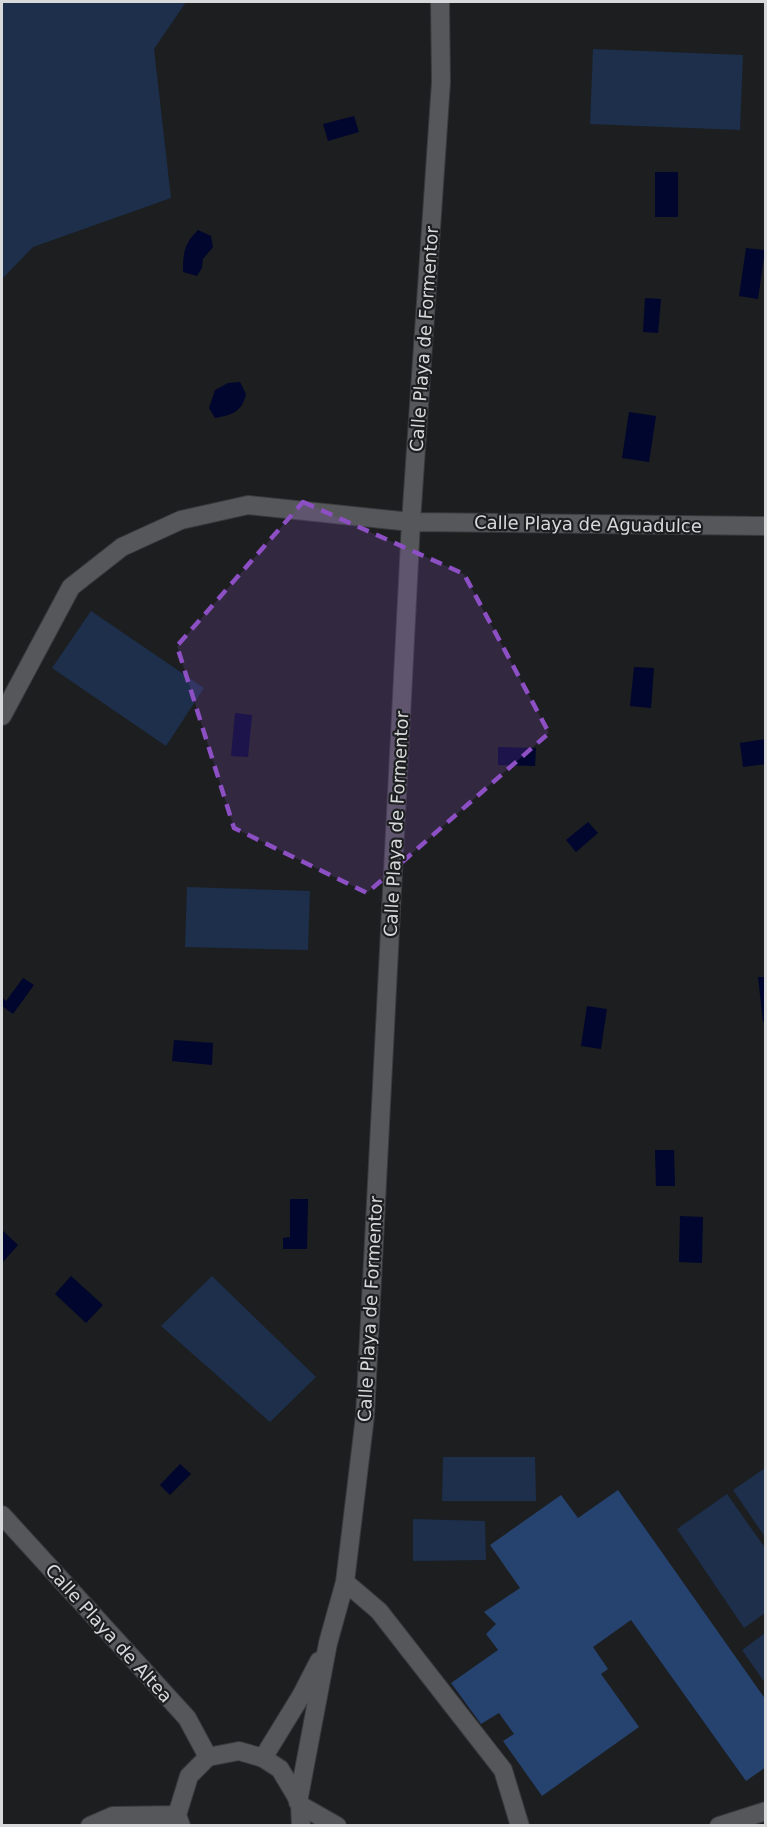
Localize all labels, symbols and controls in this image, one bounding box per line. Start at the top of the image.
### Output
street label: Calle Playa de Formentor [406,225,442,453]
street label: Calle Playa de Aguadulce [474,512,702,536]
street label: Calle Playa de Formentor [380,710,412,938]
street label: Calle Playa de Formentor [354,1195,386,1423]
street label: Calle Playa de Altea [41,1559,177,1707]

